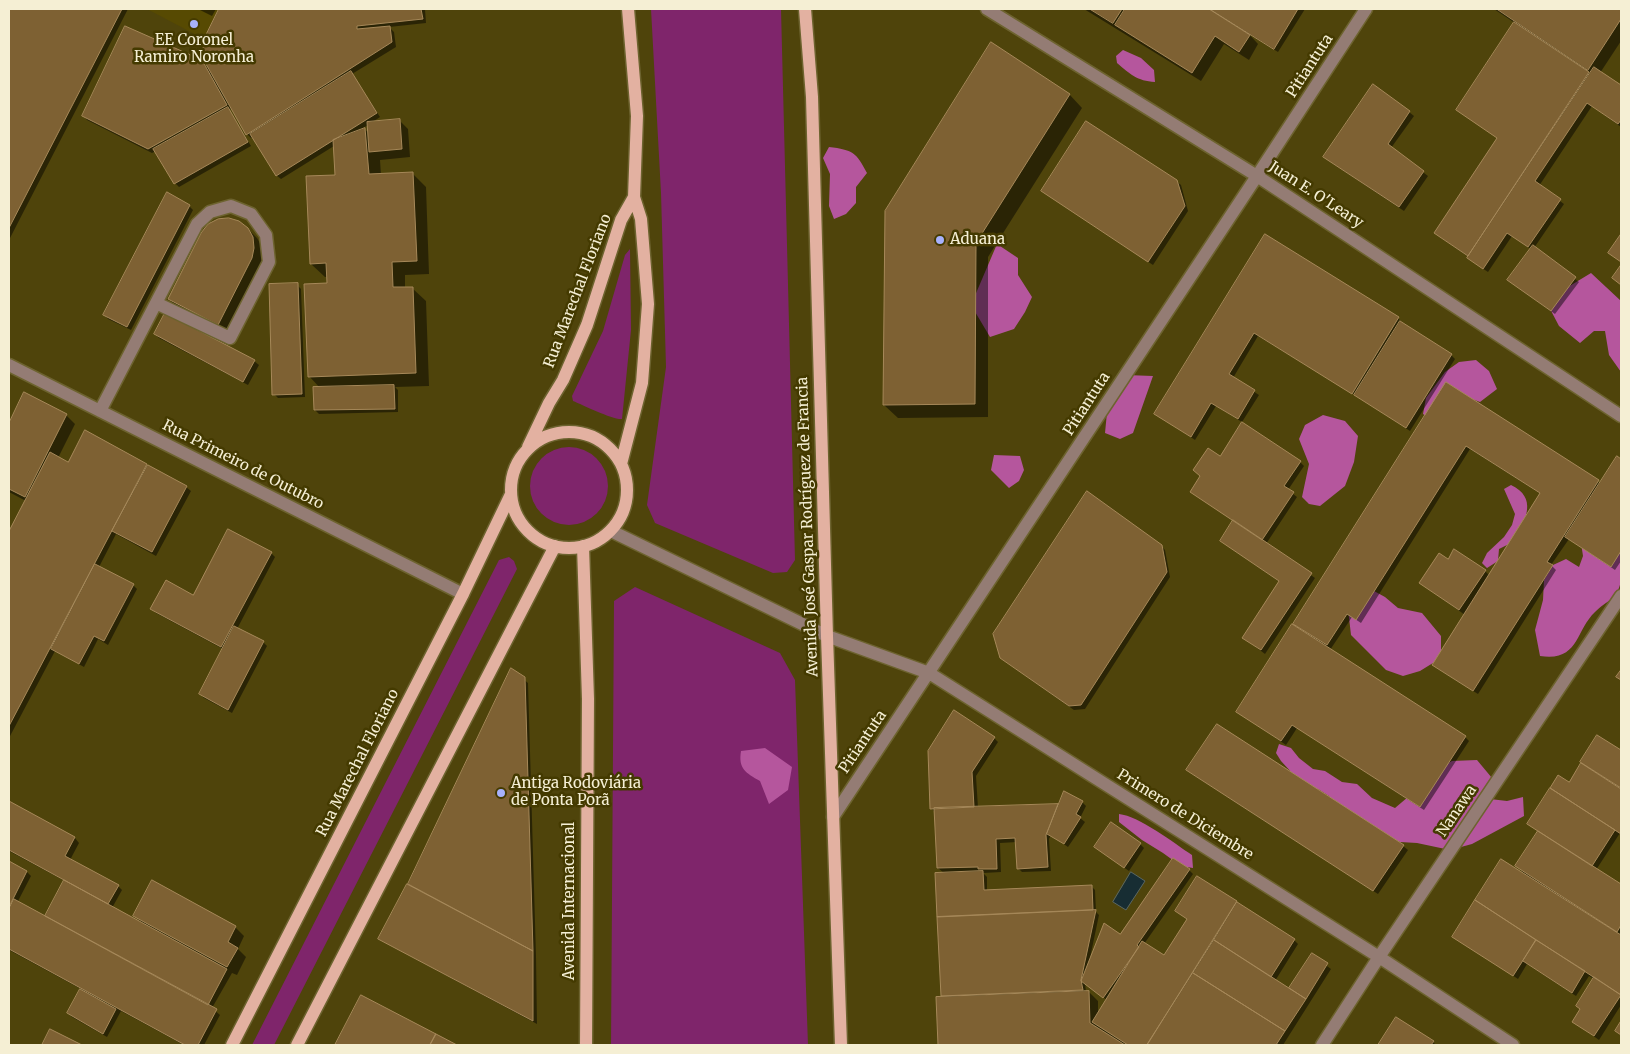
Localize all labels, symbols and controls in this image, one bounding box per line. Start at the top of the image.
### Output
marker: EE Coronel Ramiro Noronha [188,18,200,30]
street label: Pitiantuta [1283,31,1337,101]
place label: EE Coronel Ramiro Noronha [134,32,254,67]
street label: Juan E. O'Leary [1265,158,1367,232]
street label: Rua Marechal Floriano [540,212,616,370]
place label: Aduana [950,231,1005,249]
marker: Aduana [934,234,946,246]
street label: Pitiantuta [1060,369,1114,439]
street label: Avenida José Gaspar Rodríguez de Francia [794,377,822,677]
street label: Rua Primeiro de Outubro [159,416,327,514]
street label: Rua Marechal Floriano [313,686,403,840]
street label: Pitiantuta [835,707,891,777]
street label: Primero de Diciembre [1114,766,1256,864]
place label: Antiga Rodoviária de Ponta Porã [511,775,641,810]
street label: Nanawa [1433,782,1481,840]
marker: Antiga Rodoviária de Ponta Porã [495,787,507,799]
street label: Avenida Internacional [561,822,579,980]

